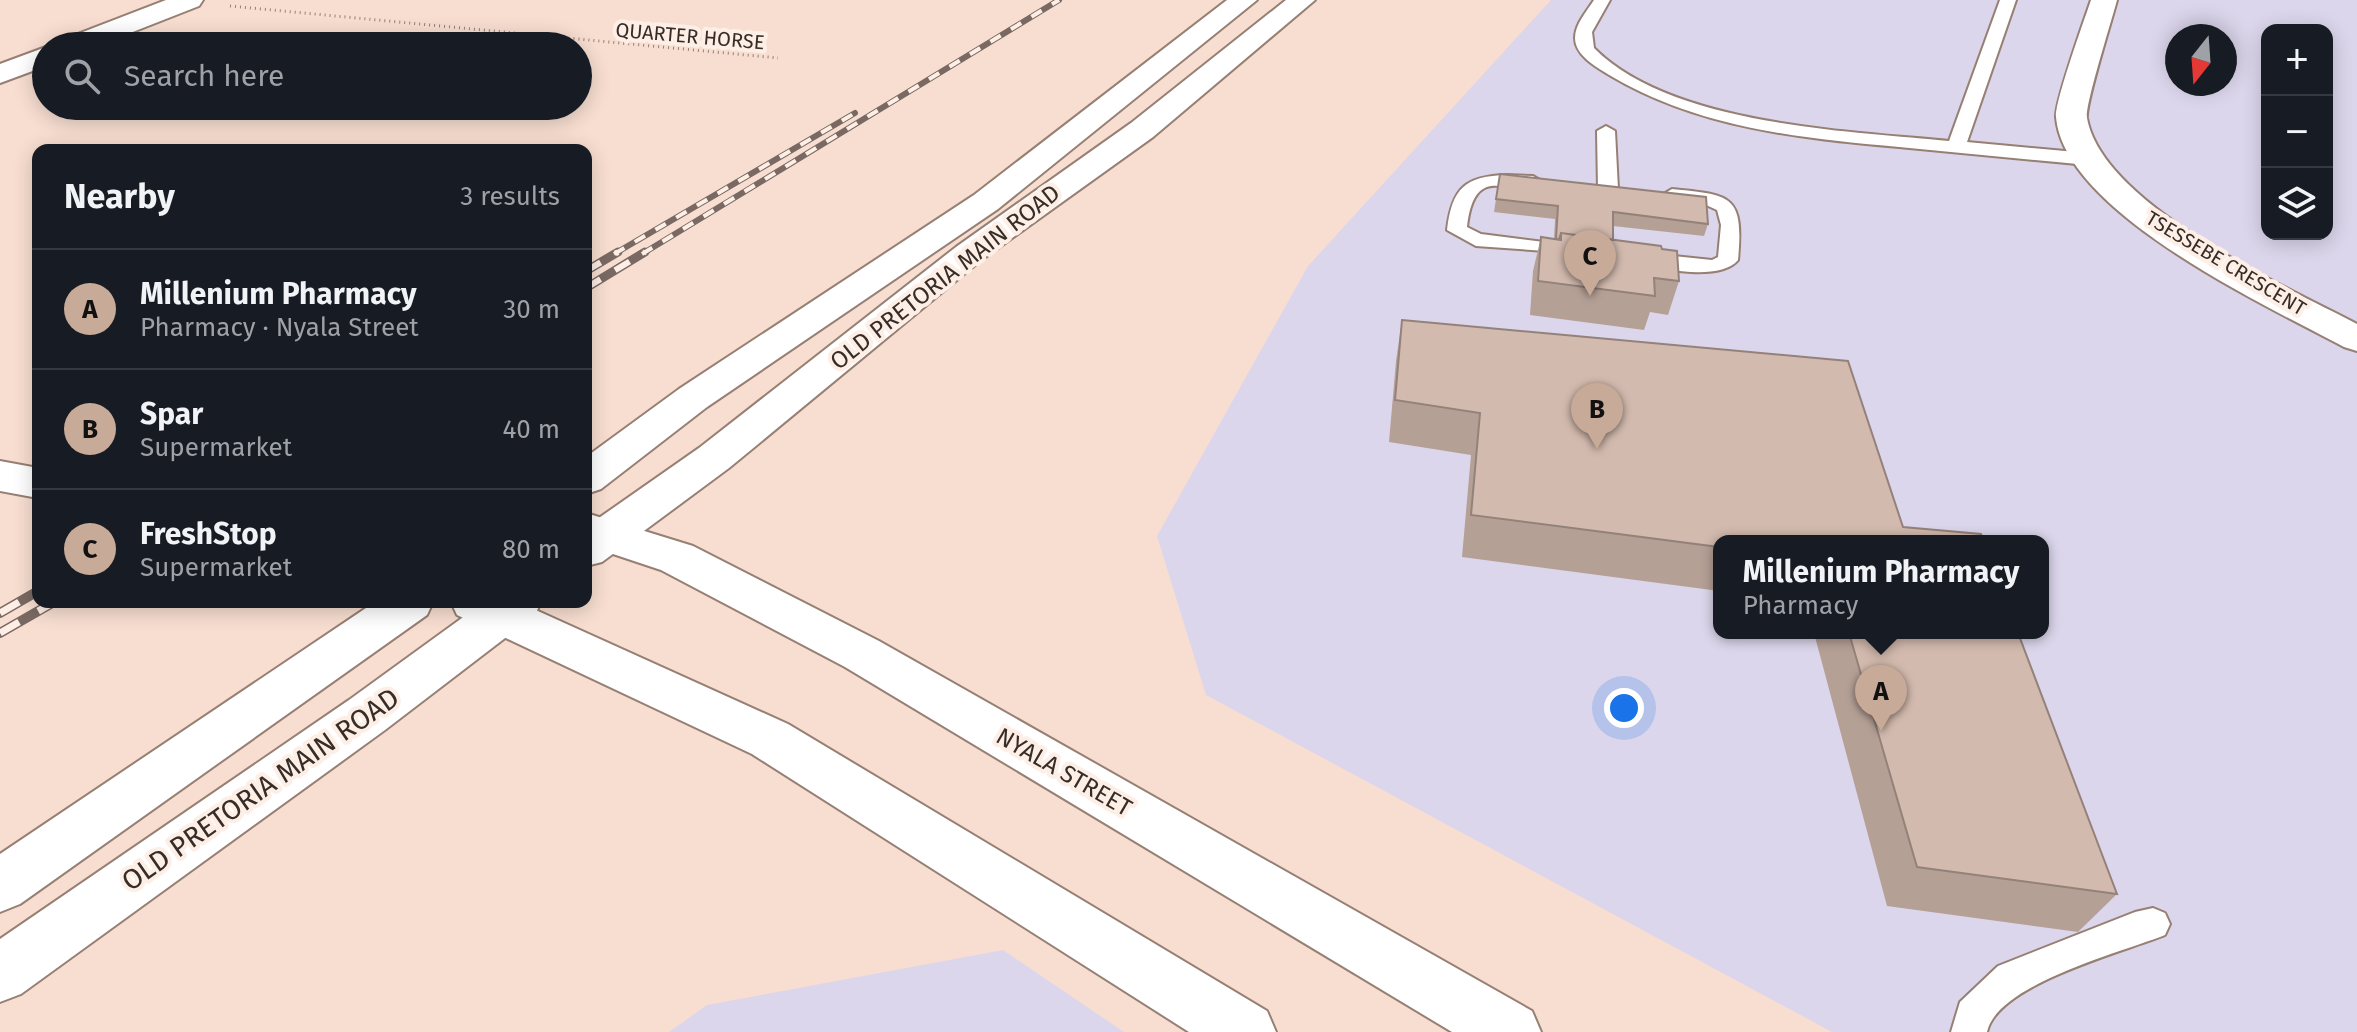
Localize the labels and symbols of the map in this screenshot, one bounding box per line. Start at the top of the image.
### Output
street label: QUARTER HORSE [615,18,765,54]
north arrow [2165,24,2237,96]
street label: OLD PRETORIA MAIN ROAD [825,179,1065,375]
street label: TSESSEBE CRESCENT [2142,206,2311,321]
pin: C [1564,230,1616,296]
pin: B [1571,383,1623,449]
pin: A [1855,665,1907,731]
street label: OLD PRETORIA MAIN ROAD [115,681,405,898]
your location [1604,688,1644,728]
street label: NYALA STREET [991,722,1137,822]

